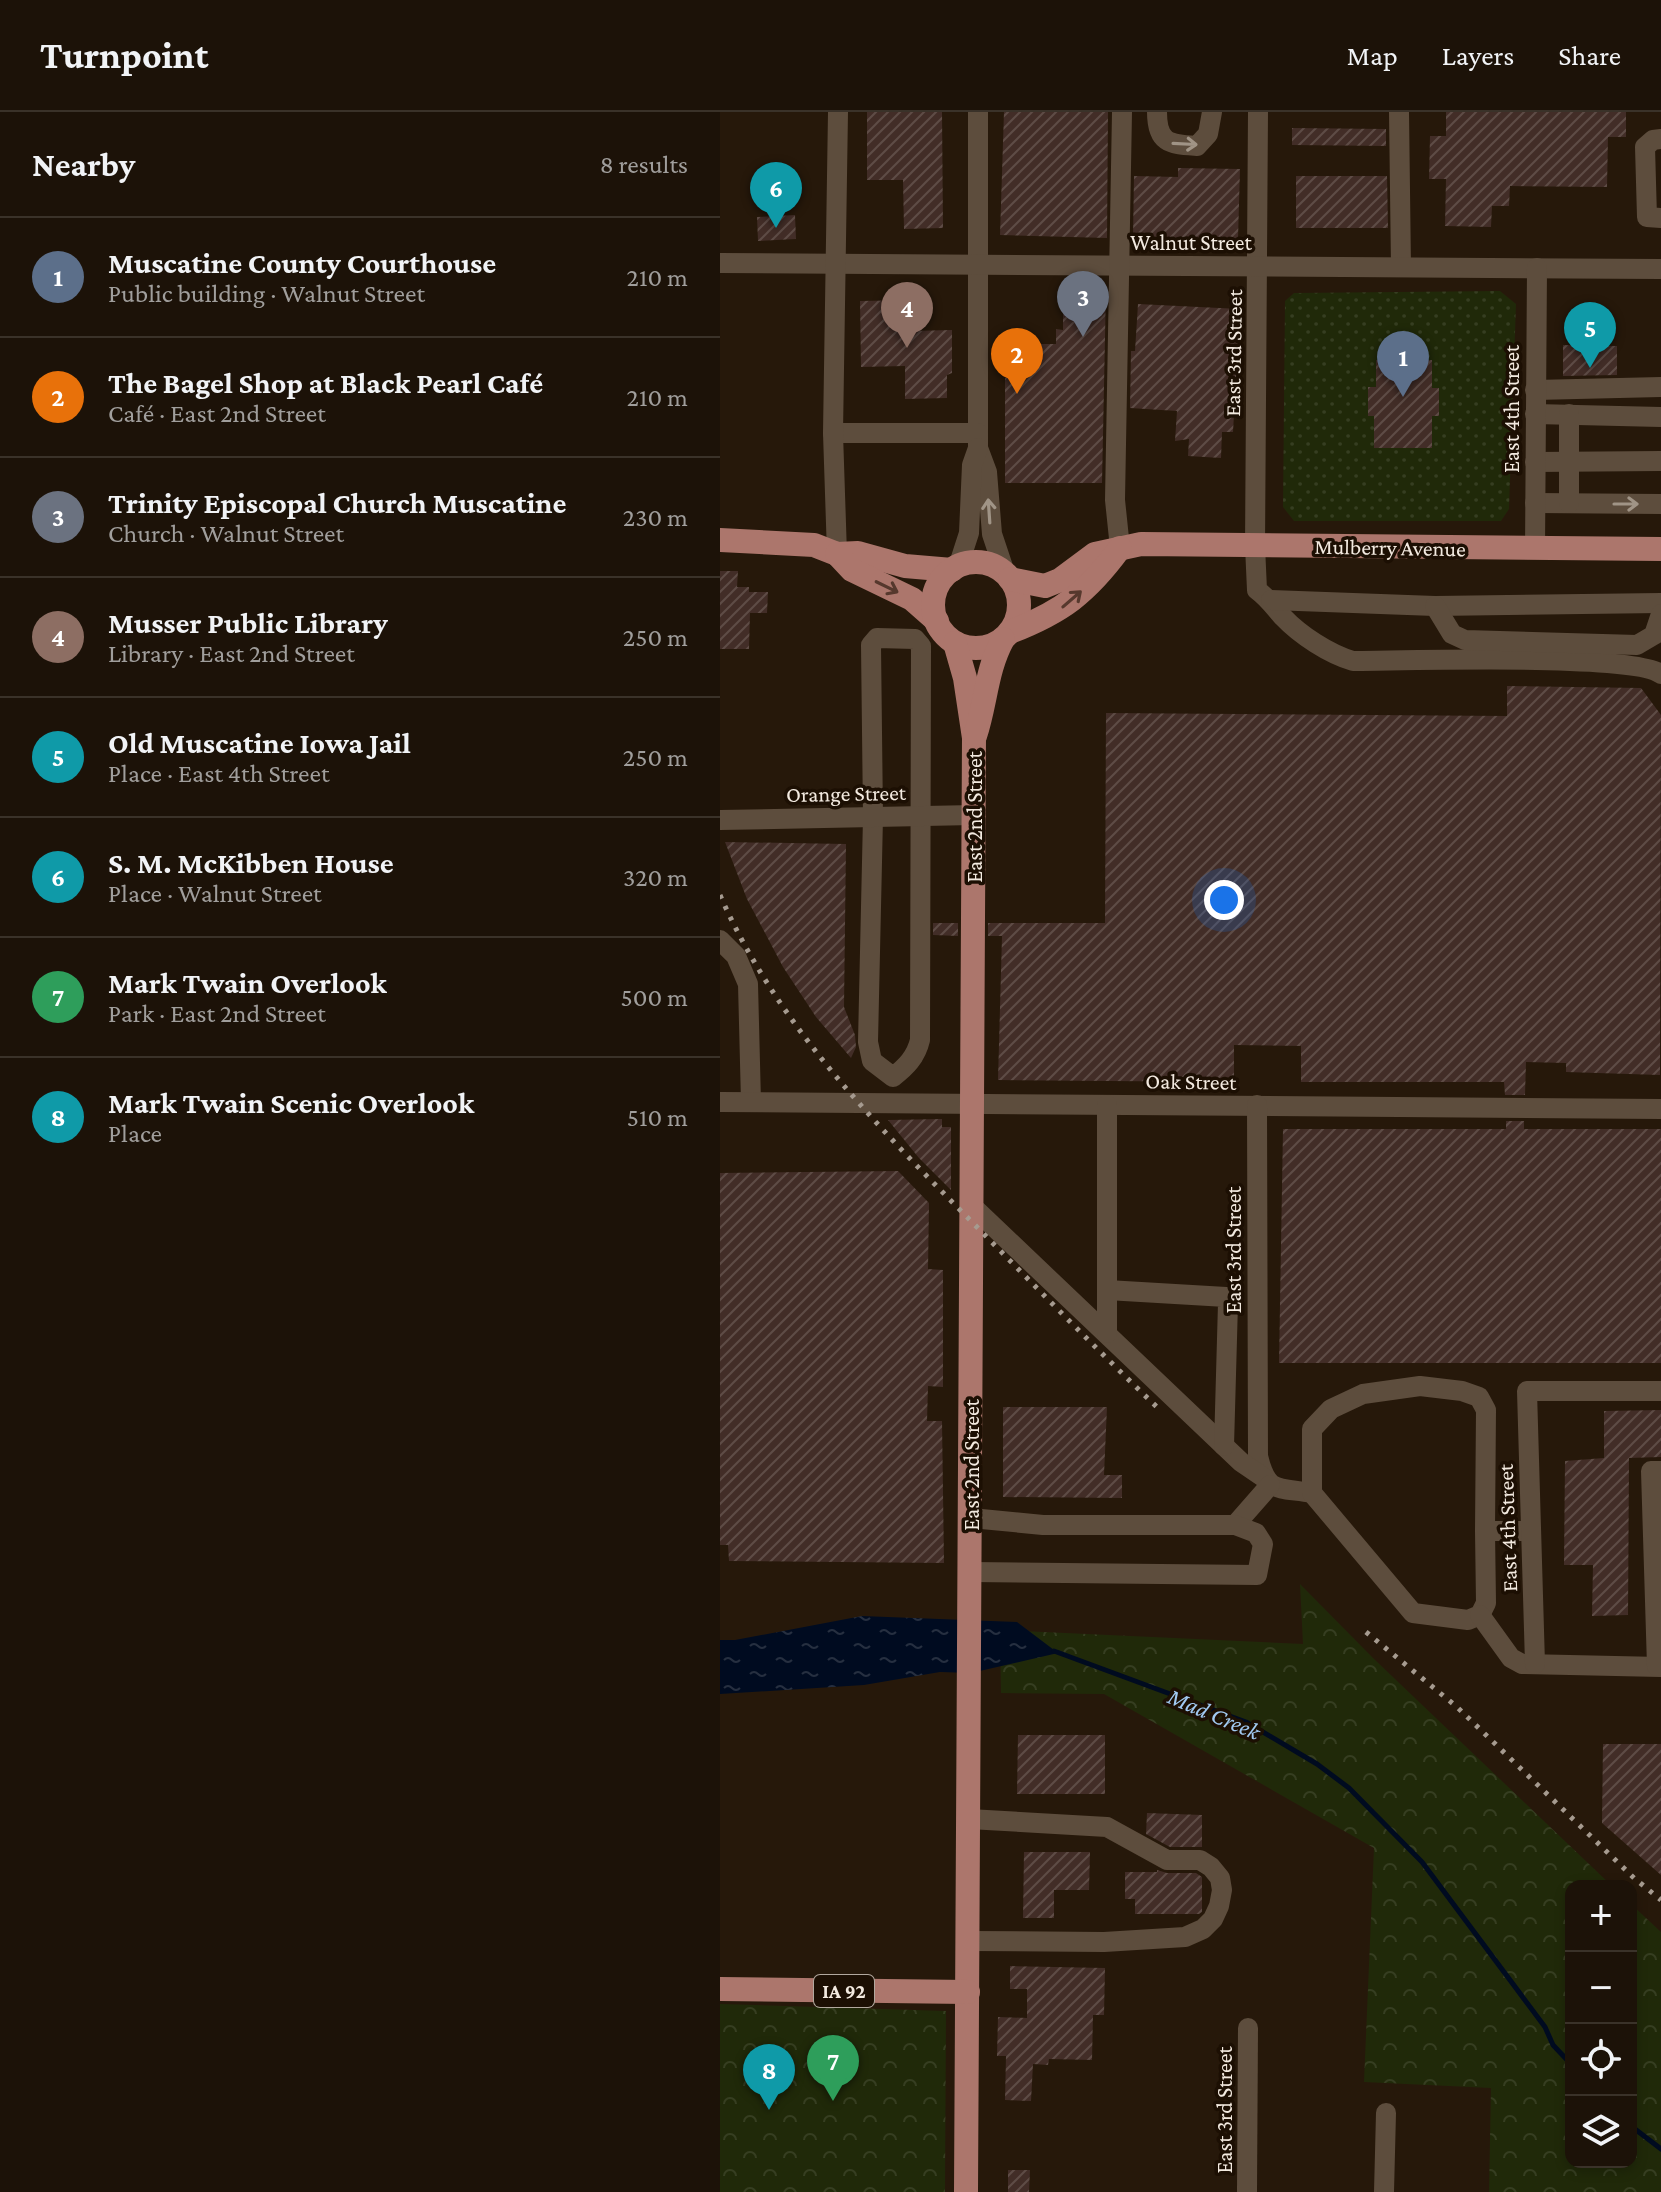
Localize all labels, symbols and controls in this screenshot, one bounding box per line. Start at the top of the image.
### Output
text: Turnpoint [40,34,208,76]
text: Map [1347,40,1398,71]
text: Layers [1442,40,1514,71]
text: Share [1558,40,1621,71]
one-way arrow [1171,137,1197,152]
text: Nearby [32,146,135,183]
text: 8 results [600,150,688,179]
pin: 6 [750,162,802,228]
street label: Walnut Street [1130,230,1253,255]
text: Muscatine County Courthouse [108,246,496,279]
text: 1 [53,263,63,292]
text: 210 m [627,263,688,292]
pin: 3 [1057,271,1109,337]
text: Public building · Walnut Street [108,279,425,308]
pin: 4 [881,282,933,348]
street label: East 3rd Street [1220,288,1247,417]
pin: 5 [1564,302,1616,368]
pin: 2 [991,328,1043,394]
pin: 1 [1377,331,1429,397]
street label: East 4th Street [1499,344,1524,473]
text: The Bagel Shop at Black Pearl Café [108,366,543,399]
text: 2 [51,383,65,412]
text: 210 m [627,383,688,412]
text: Café · East 2nd Street [108,399,326,428]
text: Trinity Episcopal Church Muscatine [108,486,567,519]
one-way arrow [1612,496,1639,511]
one-way arrow [981,498,996,525]
text: 3 [52,503,64,532]
text: 230 m [623,503,688,532]
text: Church · Walnut Street [108,519,344,548]
street label: Mulberry Avenue [1314,534,1466,561]
one-way arrow [875,580,899,595]
one-way arrow [1062,591,1082,609]
text: Musser Public Library [108,606,388,639]
text: 4 [51,623,65,652]
text: 250 m [623,623,688,652]
text: Library · East 2nd Street [108,639,355,668]
text: Old Muscatine Iowa Jail [108,726,411,759]
text: 5 [52,743,64,772]
text: 250 m [623,743,688,772]
street label: East 2nd Street [962,750,987,883]
text: Place · East 4th Street [108,759,329,788]
street label: Orange Street [786,780,907,807]
text: S. M. McKibben House [108,846,394,879]
text: 6 [51,863,65,892]
text: 320 m [623,863,688,892]
text: Place · Walnut Street [108,879,322,908]
your location [1204,880,1244,920]
text: Mark Twain Overlook [108,966,387,999]
text: 7 [52,983,64,1012]
text: 500 m [621,983,688,1012]
text: Park · East 2nd Street [108,999,326,1028]
street label: Oak Street [1145,1068,1237,1095]
text: Mark Twain Scenic Overlook [108,1086,474,1119]
text: 8 [50,1103,66,1132]
text: 510 m [627,1103,688,1132]
text: Place [108,1119,162,1148]
street label: East 3rd Street [1221,1186,1246,1314]
street label: East 2nd Street [959,1398,984,1531]
street label: East 4th Street [1493,1463,1522,1592]
water label: Mad Creek [1163,1682,1266,1746]
map controls [1565,1880,1637,2168]
button: + [1565,1880,1637,1952]
button: − [1565,1952,1637,2024]
road number: IA 92 [814,1975,874,2007]
button: locate [1565,2024,1637,2096]
pin: 7 [807,2035,859,2101]
pin: 8 [743,2044,795,2110]
street label: East 3rd Street [1212,2046,1237,2174]
button: layers [1565,2096,1637,2168]

